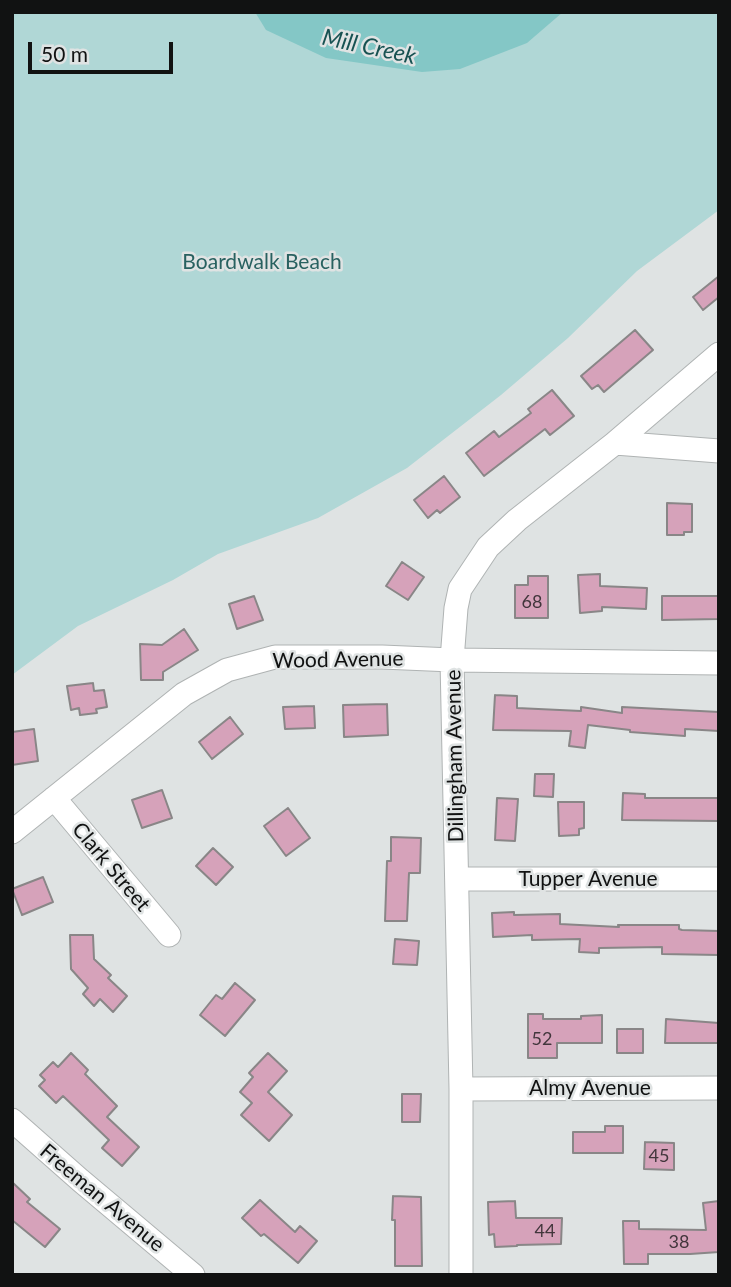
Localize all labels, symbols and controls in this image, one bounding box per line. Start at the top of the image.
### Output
water label: Mill Creek [320,24,418,70]
scale bar [32,28,177,72]
text: 50 m [41,41,88,66]
park label: Boardwalk Beach [182,249,342,275]
house number: 68 [522,591,542,613]
street label: Wood Avenue [272,646,404,674]
street label: Dillingham Avenue [441,669,469,843]
street label: Clark Street [67,817,155,917]
street label: Tupper Avenue [518,866,658,892]
house number: 52 [532,1028,552,1050]
street label: Almy Avenue [529,1075,651,1101]
street label: Freeman Avenue [35,1139,169,1257]
house number: 45 [649,1145,669,1167]
house number: 44 [535,1220,555,1242]
house number: 38 [669,1231,689,1253]

